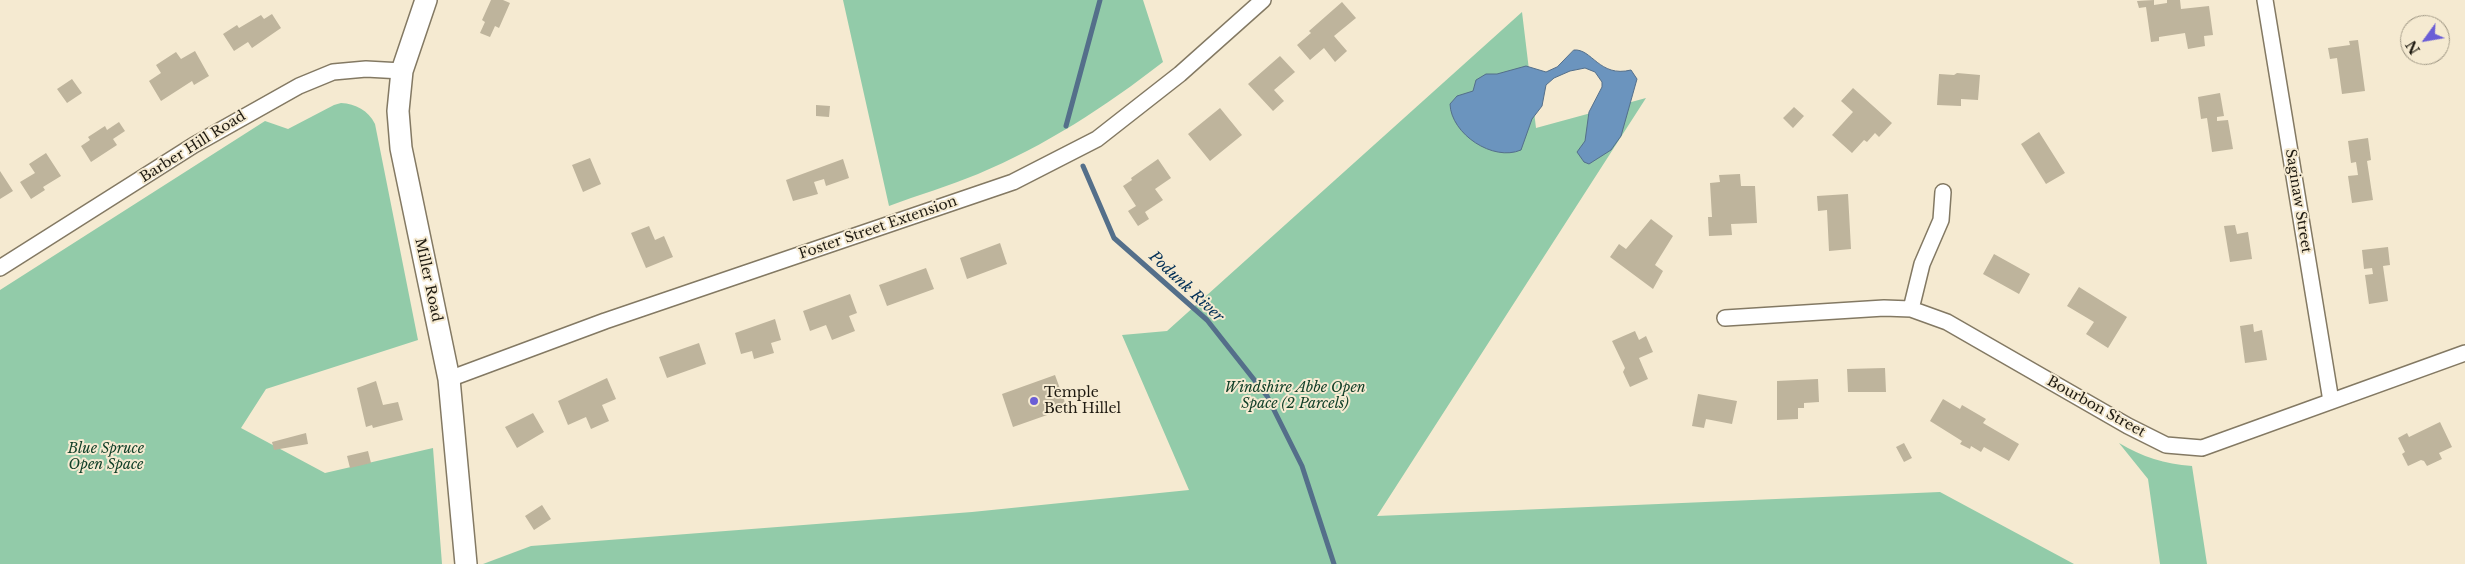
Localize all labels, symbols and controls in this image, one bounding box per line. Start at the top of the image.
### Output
north arrow [2400,15,2450,65]
text: N [2402,37,2424,58]
street label: Barber Hill Road [137,108,249,186]
street label: Saginaw Street [2281,148,2315,254]
street label: Foster Street Extension [797,193,959,263]
street label: Miller Road [411,237,445,323]
water label: Podunk River [1145,248,1227,326]
street label: Bourbon Street [2044,373,2148,441]
park label: Windshire Abbe Open Space (2 Parcels) [1224,380,1366,412]
place label: Temple Beth Hillel [1044,385,1121,418]
marker: Temple Beth Hillel [1028,395,1040,407]
park label: Blue Spruce Open Space [68,441,144,474]

